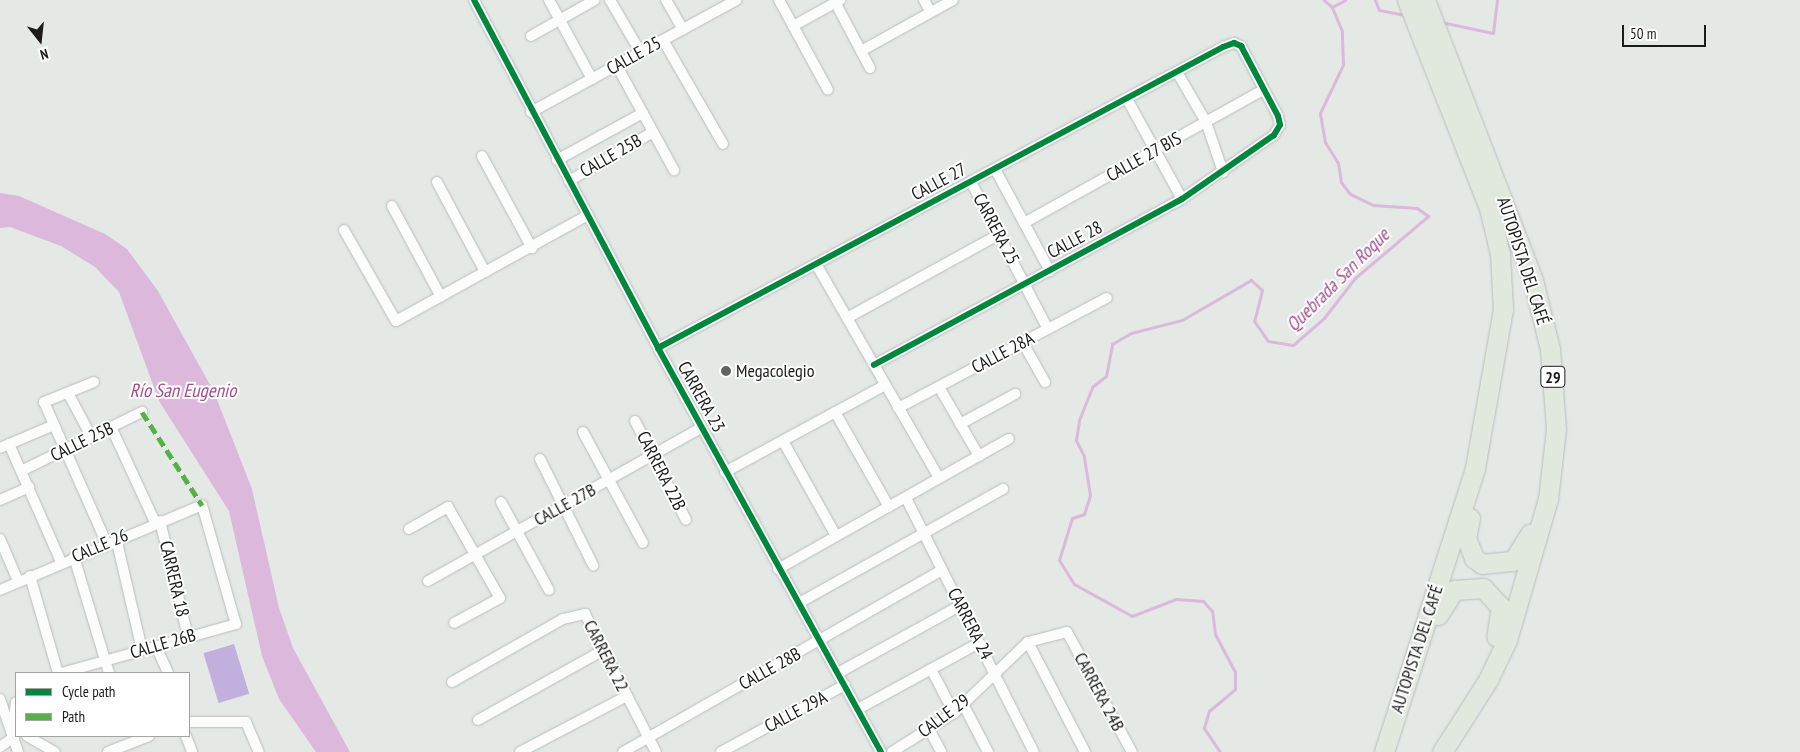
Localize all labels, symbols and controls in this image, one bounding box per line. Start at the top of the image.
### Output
north arrow [15,15,65,65]
scale bar [1625,15,1709,47]
text: 50 m [1630,24,1656,43]
street label: CALLE 25 [603,32,665,80]
text: N [38,45,50,64]
street label: CALLE 27 BIS [1102,127,1186,187]
street label: CALLE 25B [576,130,646,182]
street label: CALLE 27 [908,159,970,205]
street label: CARRERA 25 [968,189,1024,269]
street label: AUTOPISTA DEL CAFÉ [1492,194,1554,328]
street label: CALLE 28 [1044,217,1106,263]
water label: Quebrada San Roque [1282,224,1394,336]
street label: CALLE 28A [968,328,1038,378]
street label: CARRERA 23 [673,358,729,436]
place label: Megacolegio [736,360,815,382]
road number: 29 [1539,364,1567,391]
marker: Megacolegio [720,365,732,377]
water label: Río San Eugenio [130,380,236,402]
street label: CALLE 25B [47,418,117,466]
street label: CARRERA 22B [632,428,690,514]
street label: CALLE 27B [530,479,600,531]
street label: CALLE 26 [69,525,131,567]
street label: CARRERA 18 [155,539,193,619]
street label: AUTOPISTA DEL CAFÉ [1386,582,1448,716]
street label: CARRERA 24 [943,584,997,664]
street label: CARRERA 22 [579,616,633,696]
street label: CALLE 26B [128,624,198,664]
street label: CALLE 28B [735,643,805,695]
street label: CARRERA 24B [1069,649,1129,735]
legend [15,672,190,737]
text: Cycle path [62,682,115,701]
street label: CALLE 29A [761,687,831,737]
street label: CALLE 29 [914,690,974,742]
text: Path [62,707,85,726]

